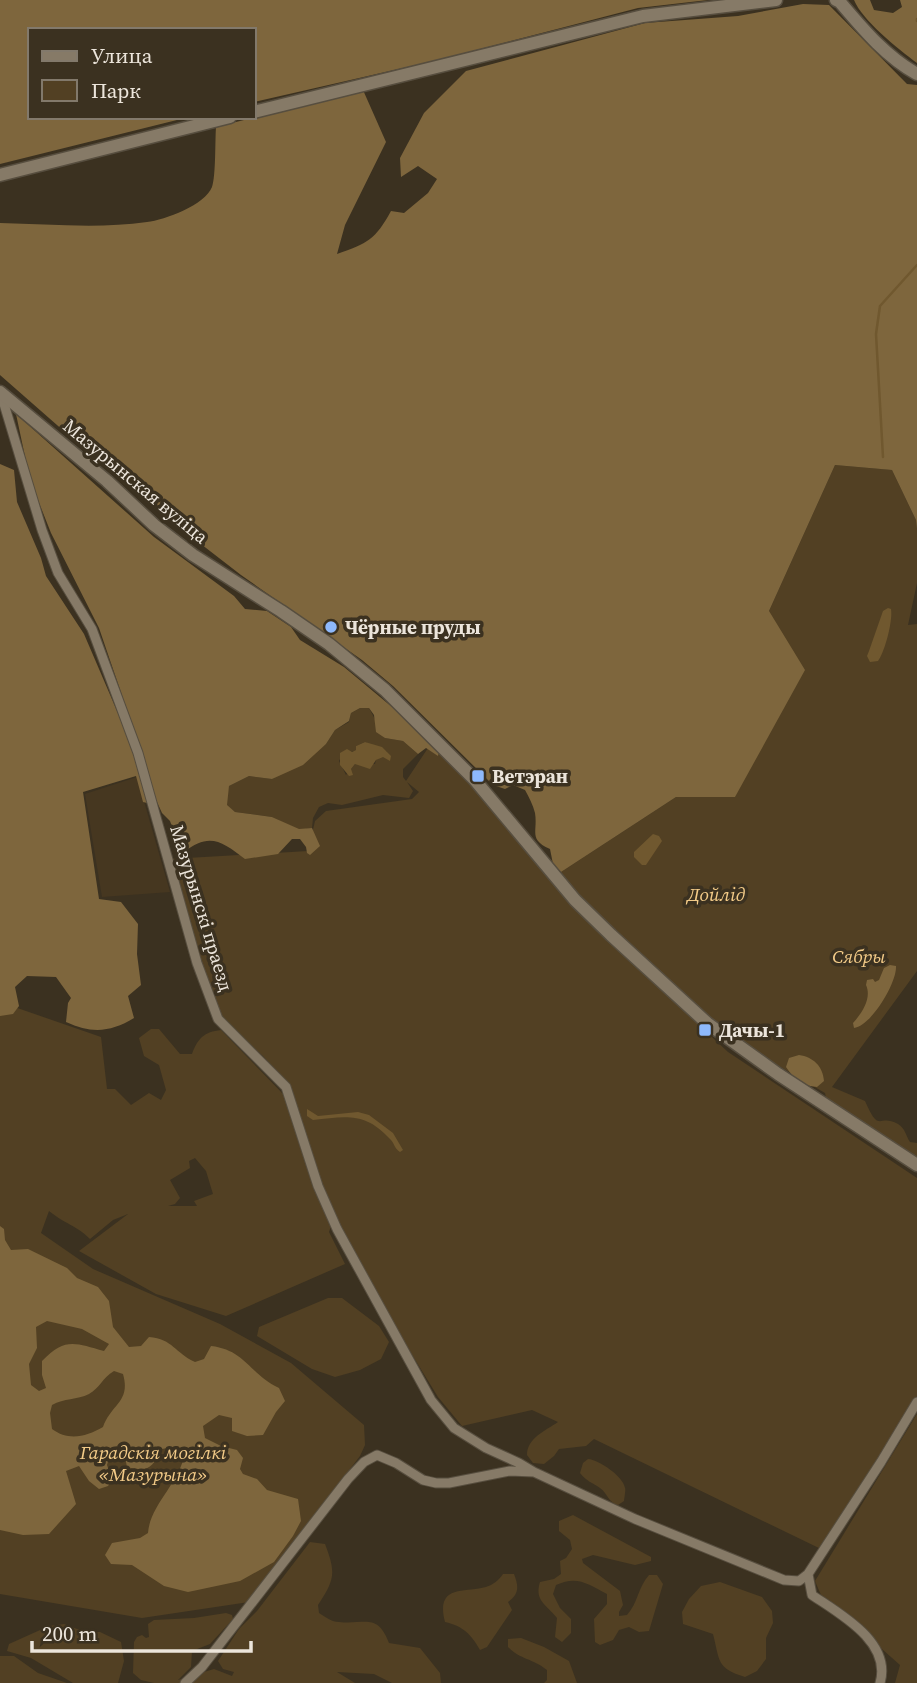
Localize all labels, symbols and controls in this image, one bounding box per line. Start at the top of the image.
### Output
legend [28,28,256,119]
text: Улица [91,41,153,70]
text: Парк [91,76,141,105]
street label: Мазурынская вуліца [58,413,214,550]
place label: Чёрные пруды [345,614,481,640]
marker: Чёрные пруды [323,619,339,635]
place label: Ветэран [492,763,568,789]
marker: Ветэран [470,768,486,784]
street label: Мазурынскі праезд [164,822,240,994]
park label: Дойлід [685,881,746,907]
park label: Сябры [832,943,886,969]
place label: Дачы-1 [719,1017,785,1043]
marker: Дачы-1 [697,1022,713,1038]
park label: Гарадскія могілкі «Мазурына» [79,1439,226,1487]
scale bar [32,1610,250,1654]
text: 200 m [42,1619,97,1648]

